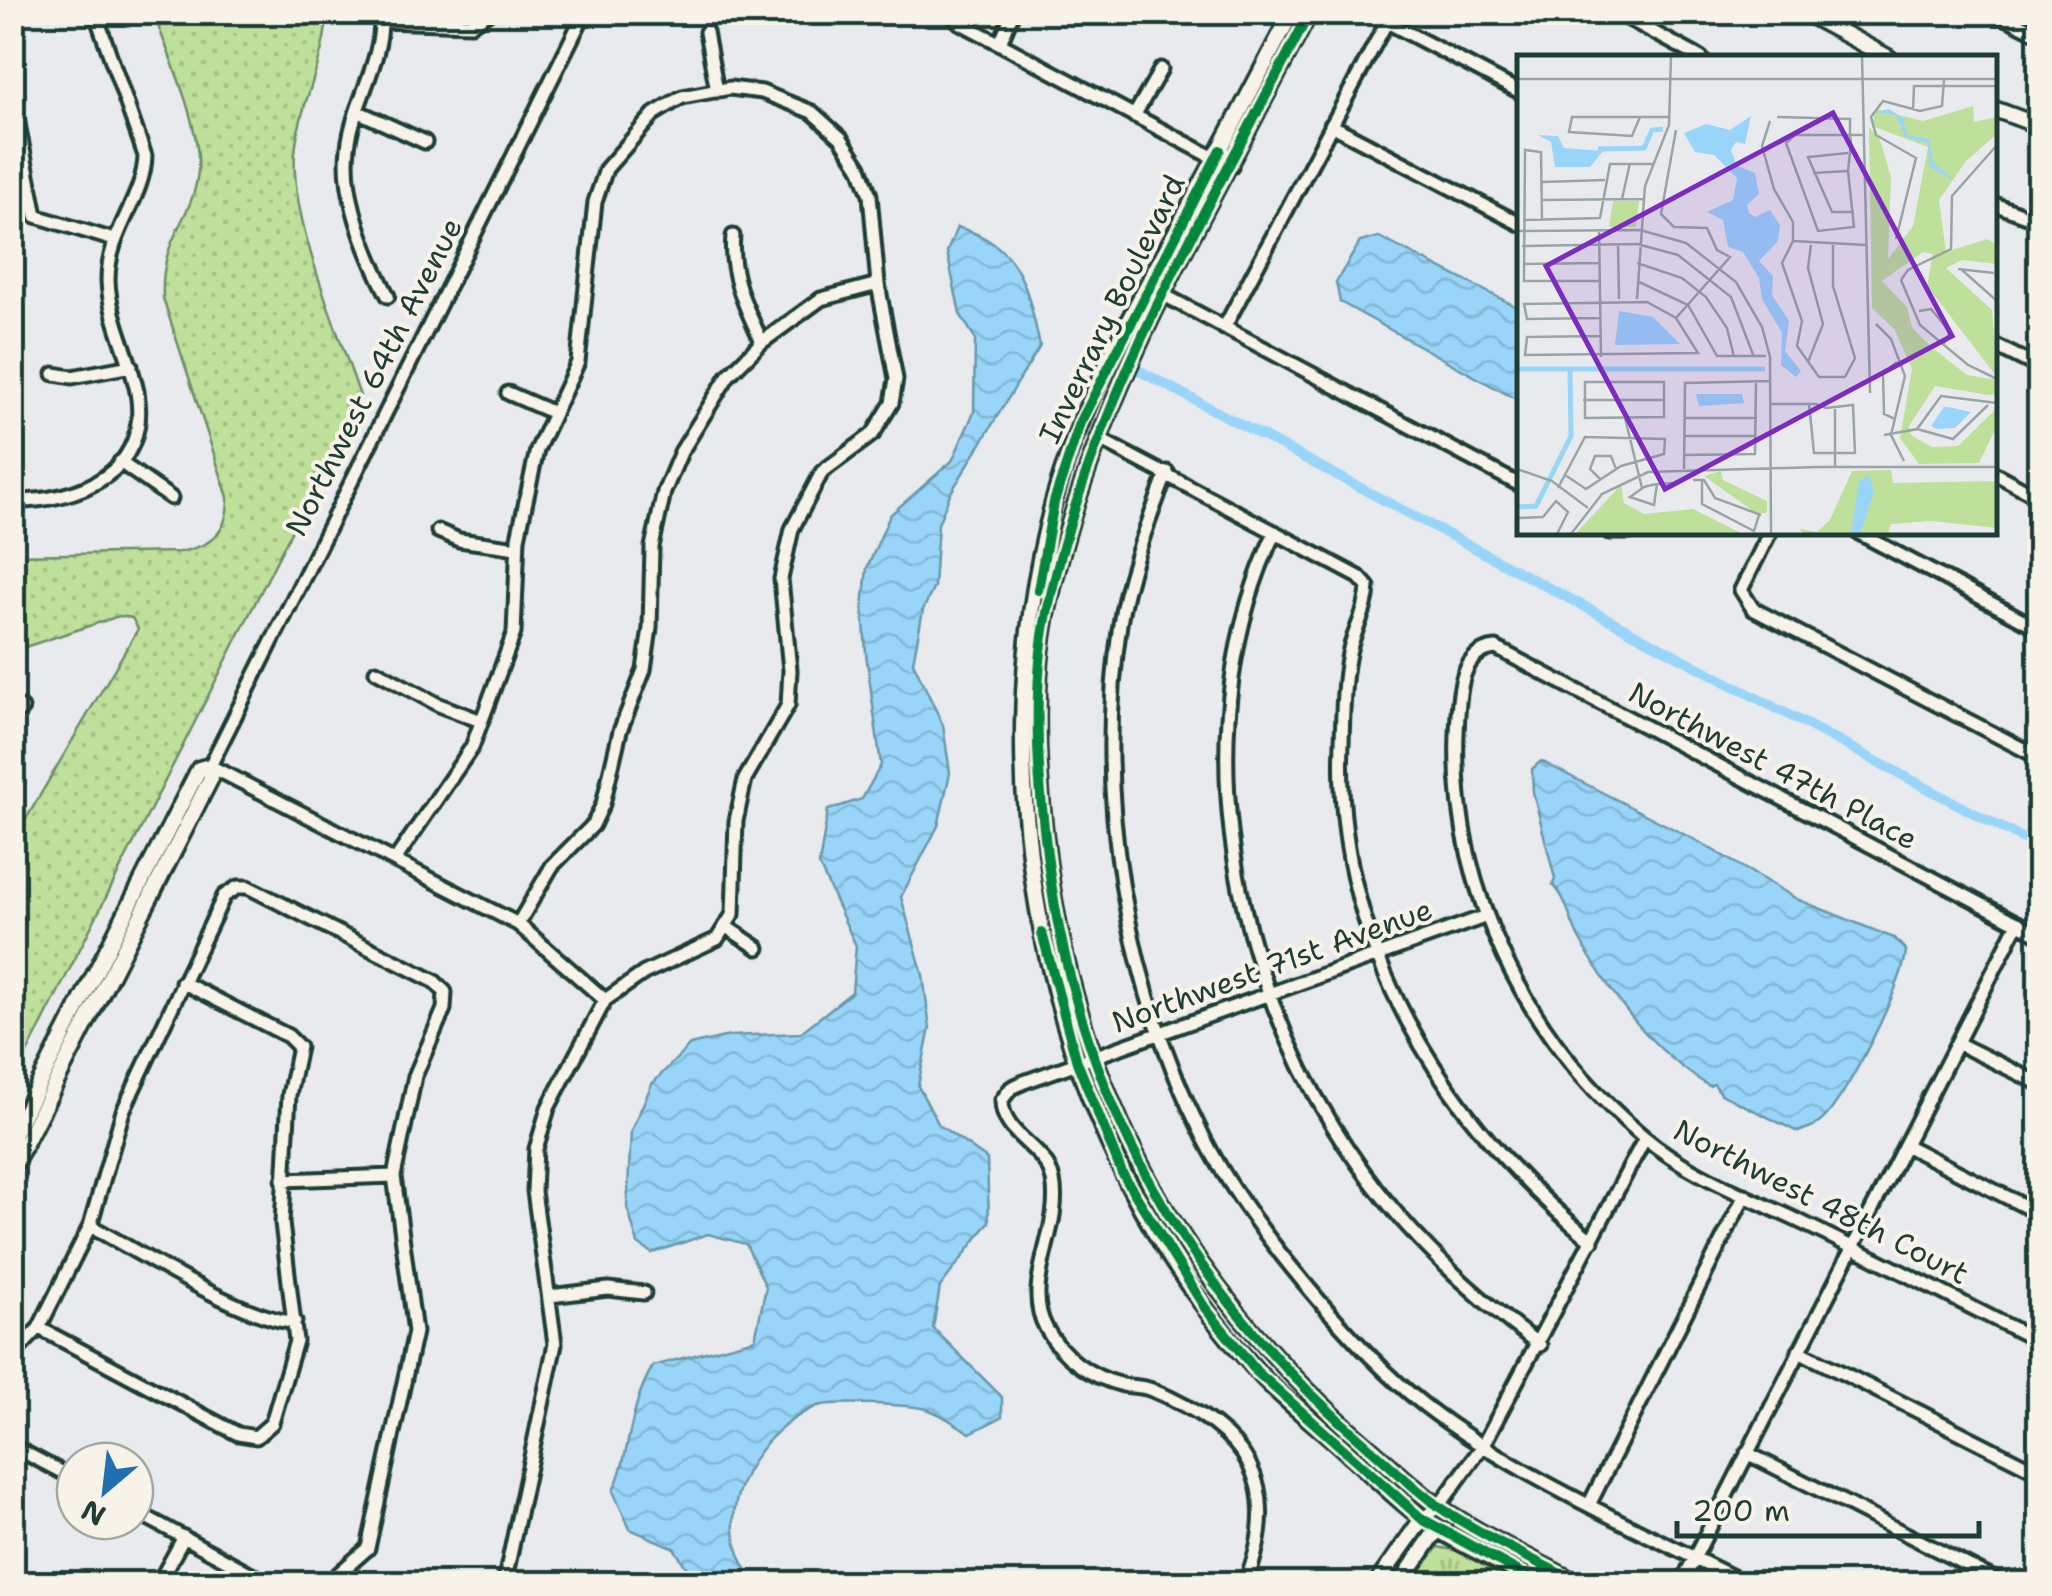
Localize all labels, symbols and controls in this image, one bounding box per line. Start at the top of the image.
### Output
inset map [1517,55,1997,535]
street label: Inverrary Boulevard [1029,167,1195,450]
street label: Northwest 64th Avenue [275,210,472,543]
street label: Northwest 47th Place [1622,672,1925,859]
street label: Northwest 71st Avenue [1106,888,1438,1043]
street label: Northwest 48th Court [1667,1109,1976,1294]
north arrow [55,1441,155,1541]
scale bar [1677,1476,1980,1538]
text: 200 m [1692,1490,1790,1531]
text: N [75,1491,112,1535]

